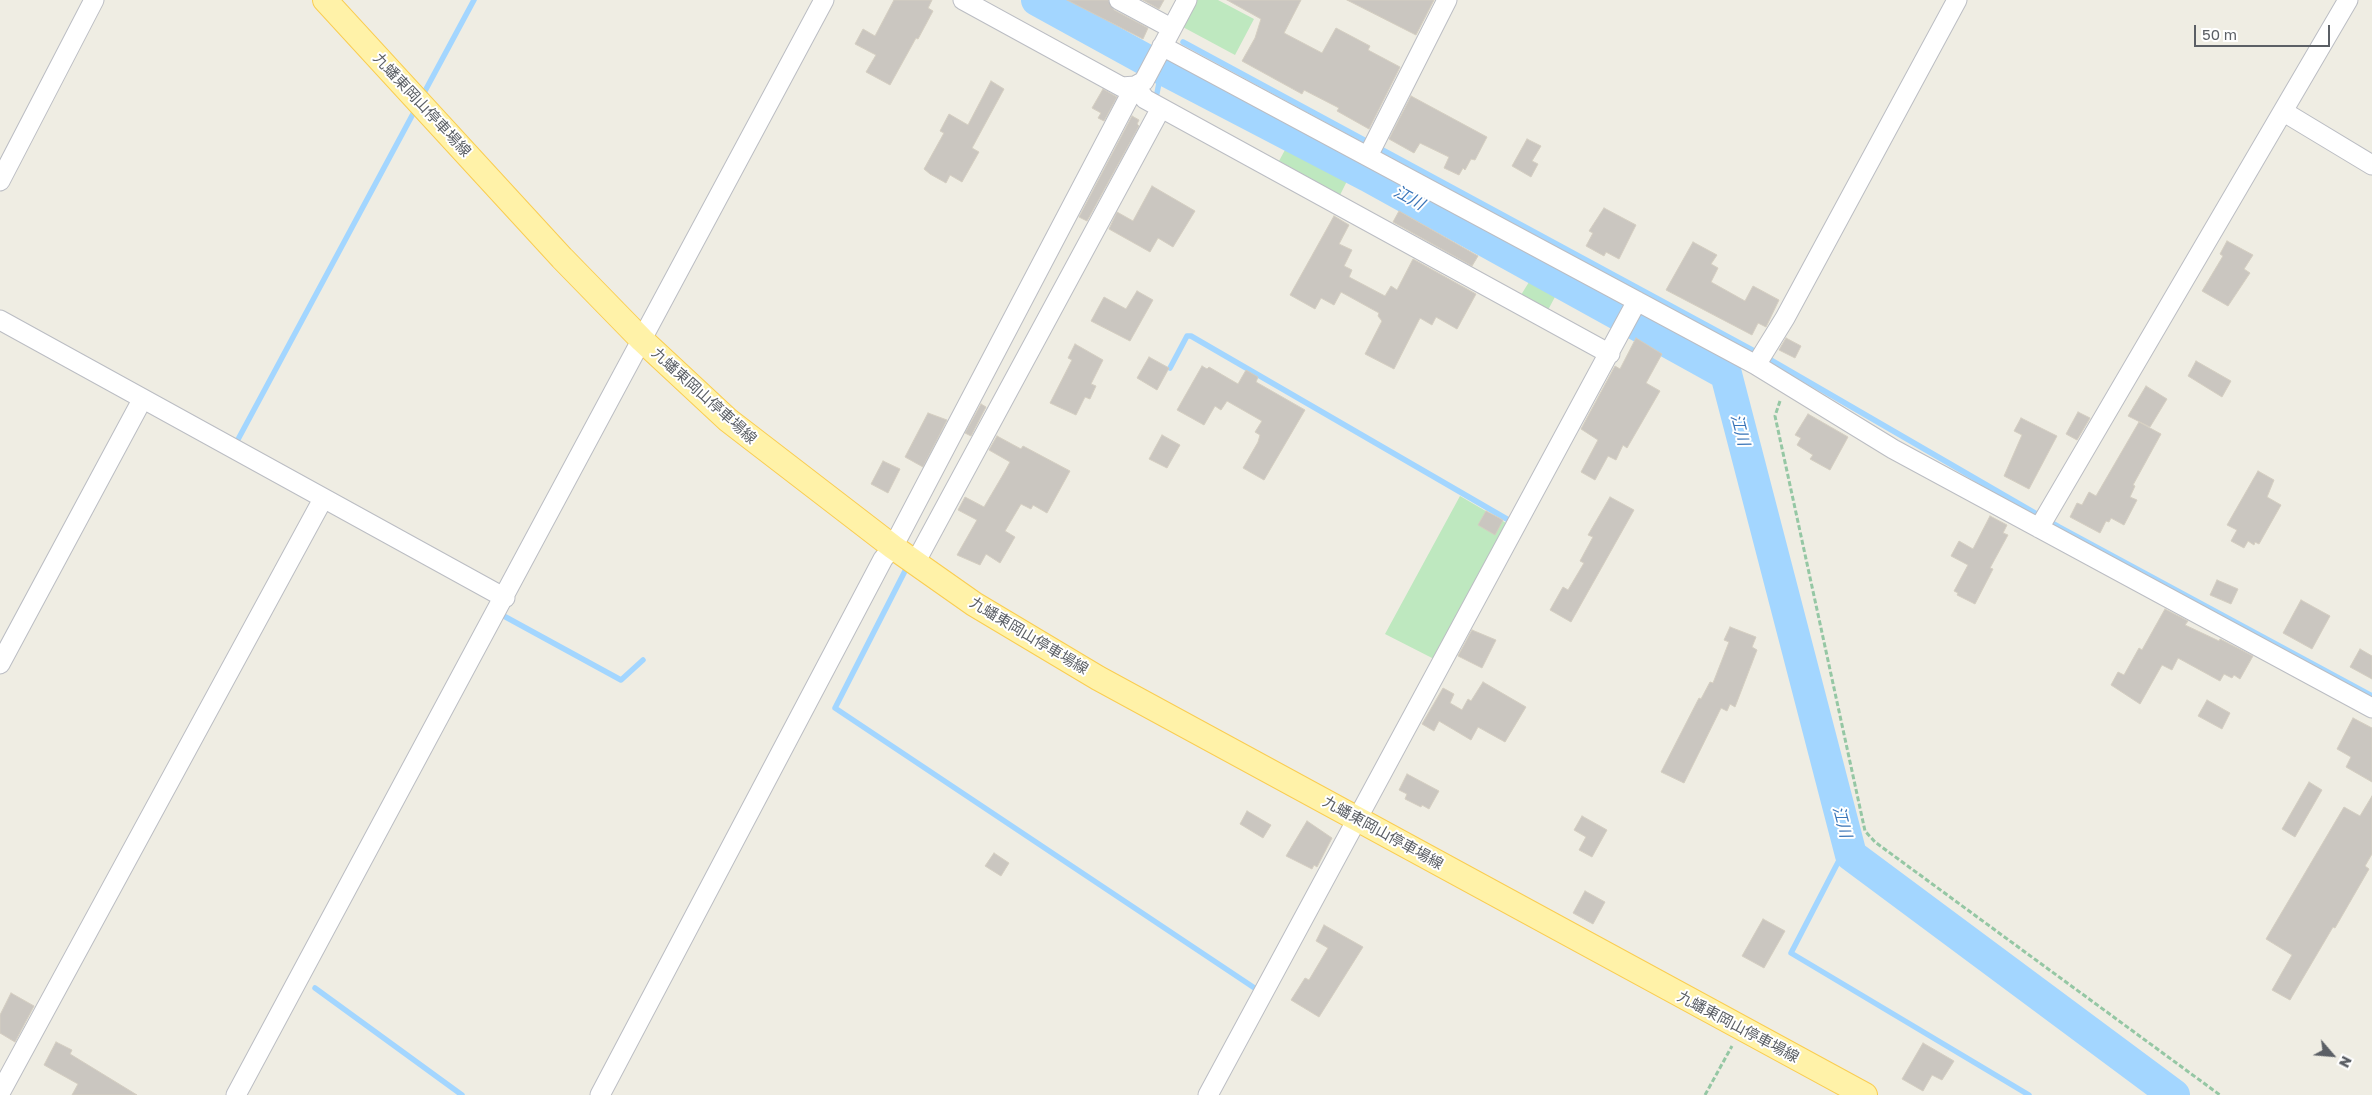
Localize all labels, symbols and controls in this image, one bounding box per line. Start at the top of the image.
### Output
scale bar [2197,15,2333,47]
text: 50 m [2202,25,2237,43]
street label: 九蟠東岡山停車場線 [369,49,475,161]
water label: 江川 [1390,182,1428,214]
street label: 九蟠東岡山停車場線 [648,344,760,448]
water label: 江川 [1727,412,1753,448]
street label: 九蟠東岡山停車場線 [967,594,1091,678]
street label: 九蟠東岡山停車場線 [1320,792,1446,874]
water label: 江川 [1829,804,1855,840]
street label: 九蟠東岡山停車場線 [1674,987,1802,1067]
north arrow [2307,1030,2357,1080]
text: N [2336,1053,2356,1071]

